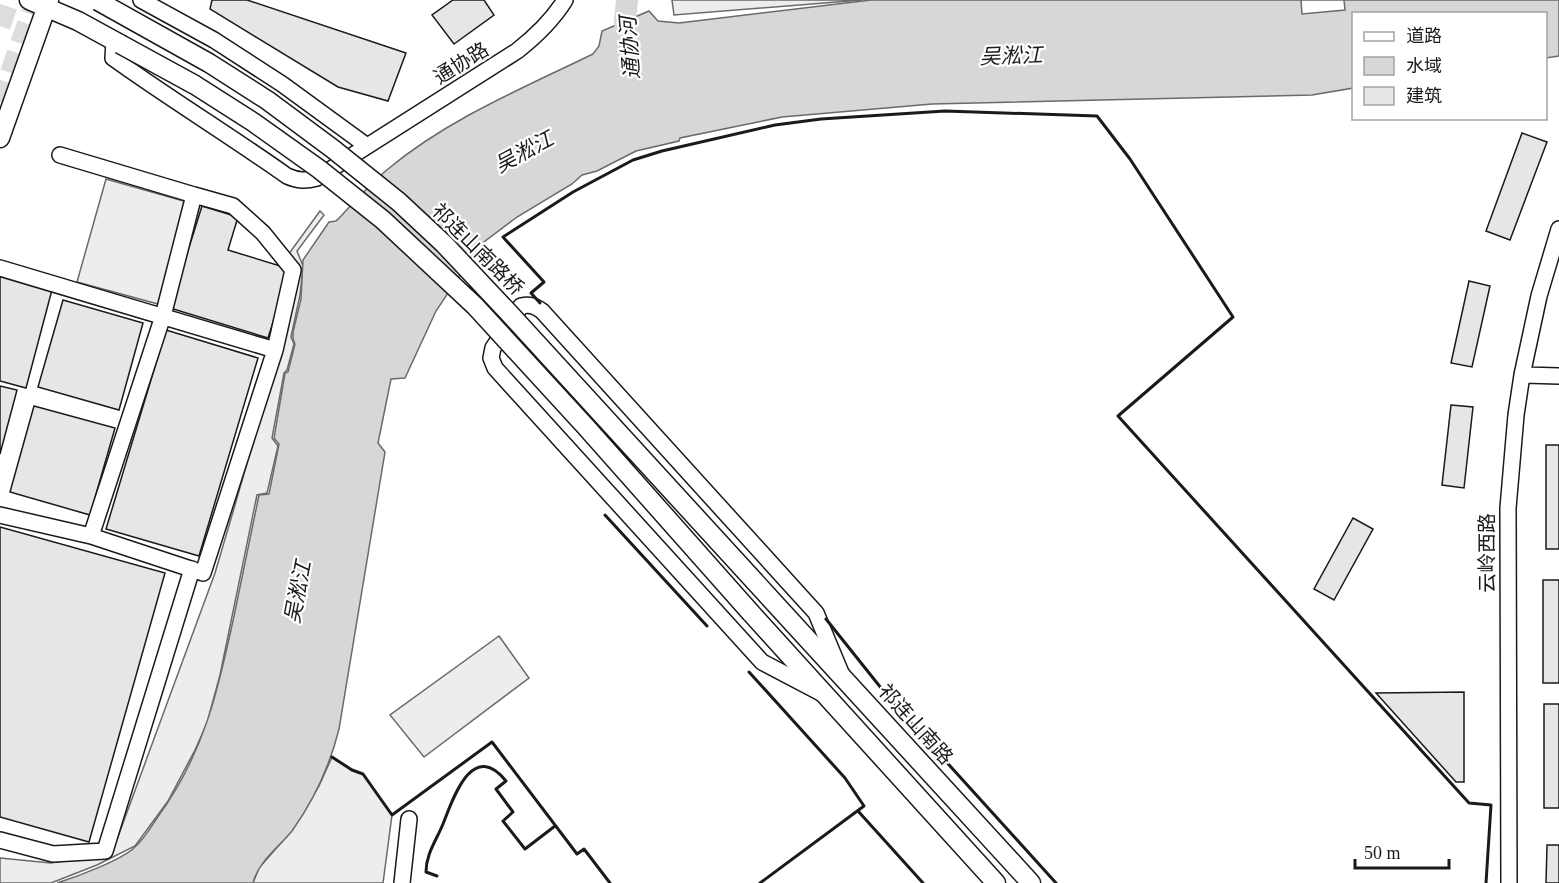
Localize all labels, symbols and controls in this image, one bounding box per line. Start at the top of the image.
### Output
water label: 通协河 [616,12,644,80]
legend [1352,12,1547,120]
text: 道路 [1406,26,1442,46]
street label: 通协路 [430,38,492,88]
water label: 吴淞江 [979,43,1045,69]
text: 水域 [1406,56,1442,76]
text: 建筑 [1406,86,1442,106]
water label: 吴淞江 [491,126,559,177]
street label: 祁连山南路桥 [428,199,528,299]
street label: 云岭西路 [1476,513,1498,593]
water label: 吴淞江 [280,557,316,625]
street label: 祁连山南路 [874,679,958,769]
scale bar [1355,832,1450,870]
text: 50 m [1364,843,1401,863]

